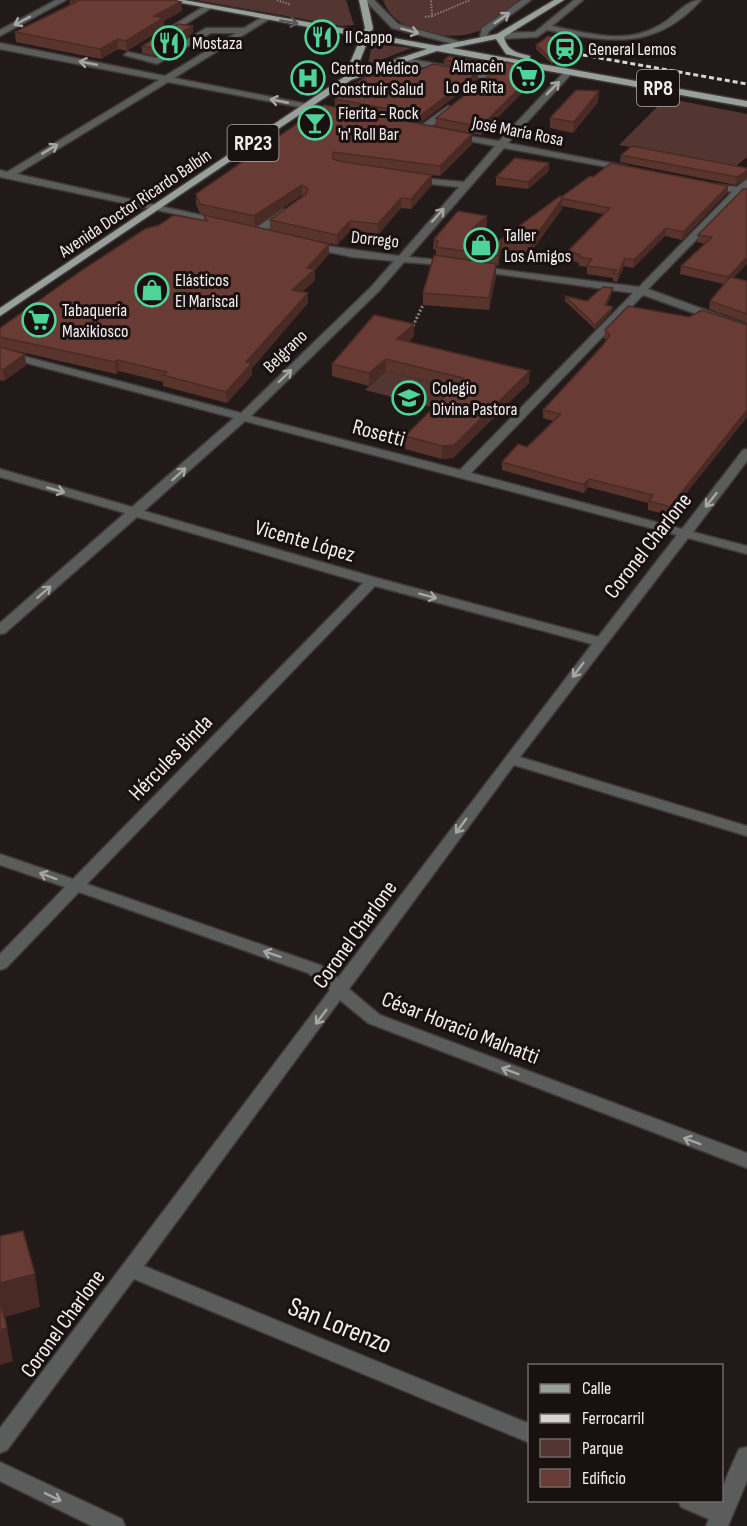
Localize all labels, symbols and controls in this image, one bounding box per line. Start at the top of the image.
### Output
one-way arrow [493,12,510,24]
one-way arrow [14,15,31,27]
one-way arrow [279,17,299,28]
restaurant icon: Il Cappo [304,19,340,55]
restaurant icon: Mostaza [151,25,187,61]
one-way arrow [400,25,419,37]
place label: Il Cappo [345,27,393,48]
station icon: General Lemos [547,31,583,67]
place label: Mostaza [192,33,242,54]
place label: General Lemos [588,39,676,60]
place label: Almacén Lo de Rita [446,56,504,98]
one-way arrow [79,57,98,68]
place label: Centro Médico Construir Salud [331,58,424,100]
supermarket icon: Almacén Lo de Rita [509,58,545,94]
hospital icon: Centro Médico Construir Salud [290,60,326,96]
road number: RP8 [637,70,679,106]
one-way arrow [546,81,561,96]
one-way arrow [270,95,290,106]
place label: Fierita - Rock 'n' Roll Bar [338,103,419,145]
bar icon: Fierita - Rock 'n' Roll Bar [297,105,333,141]
street label: José María Rosa [469,112,565,151]
road number: RP23 [228,125,278,161]
one-way arrow [41,143,58,155]
street label: Avenida Doctor Ricardo Balbín [54,145,215,263]
one-way arrow [431,208,445,223]
place label: Taller Los Amigos [504,225,571,267]
street label: Dorrego [350,227,400,252]
shop icon: Taller Los Amigos [463,227,499,263]
place label: Elásticos El Mariscal [175,270,238,312]
shop icon: Elásticos El Mariscal [134,272,170,308]
place label: Tabaquería Maxikiosco [62,300,128,342]
supermarket icon: Tabaquería Maxikiosco [21,302,57,338]
street label: Belgrano [259,325,312,377]
one-way arrow [277,370,292,384]
place label: Colegio Divina Pastora [432,378,517,420]
school or university icon: Colegio Divina Pastora [391,380,427,416]
street label: Rosetti [349,414,408,453]
one-way arrow [171,467,186,481]
one-way arrow [46,485,65,496]
street label: Coronel Charlone [598,488,698,604]
one-way arrow [705,491,718,507]
street label: Vicente López [251,514,358,569]
one-way arrow [36,585,51,599]
one-way arrow [418,591,437,602]
one-way arrow [572,661,584,677]
street label: Hércules Binda [123,709,219,807]
one-way arrow [455,818,468,834]
one-way arrow [39,870,58,881]
street label: Coronel Charlone [307,876,403,994]
one-way arrow [263,948,282,959]
street label: César Horacio Malnatti [378,986,543,1071]
one-way arrow [314,1008,327,1024]
one-way arrow [501,1065,520,1076]
one-way arrow [684,1134,702,1145]
street label: Coronel Charlone [15,1265,111,1383]
street label: San Lorenzo [283,1291,396,1361]
legend [528,1364,723,1502]
text: Calle [582,1378,611,1399]
text: Ferrocarril [582,1408,644,1429]
text: Parque [582,1438,623,1459]
text: Edificio [582,1468,626,1489]
one-way arrow [43,1491,61,1503]

